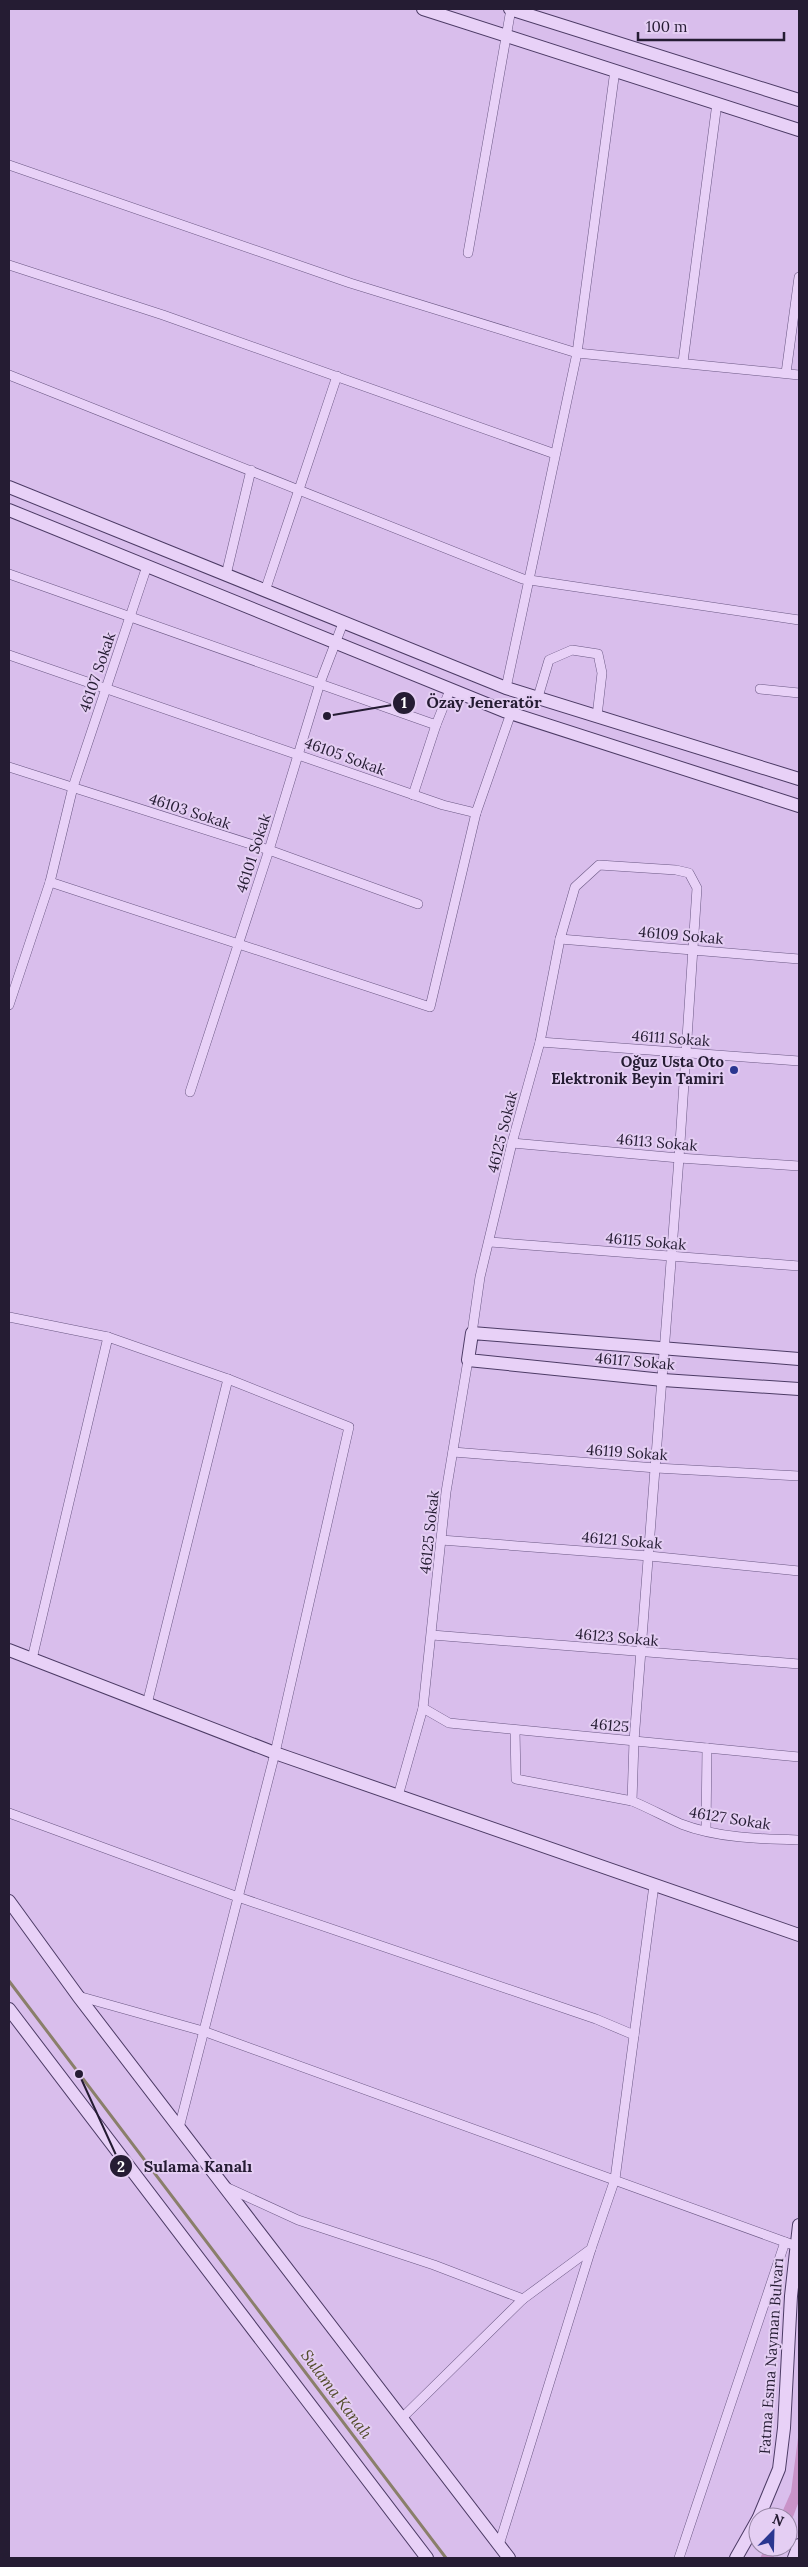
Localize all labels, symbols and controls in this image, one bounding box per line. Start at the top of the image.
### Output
scale bar [638,10,784,42]
text: 100 m [646,17,687,36]
street label: 46107 Sokak [74,630,120,714]
callout: Özay Jeneratör [391,687,551,718]
text: Özay Jeneratör [426,692,542,712]
text: 1 [401,693,407,712]
street label: 46105 Sokak [302,733,388,779]
street label: 46103 Sokak [147,789,233,833]
street label: 46101 Sokak [231,811,275,895]
street label: 46109 Sokak [638,922,724,948]
street label: 46111 Sokak [631,1026,711,1050]
place label: Oğuz Usta Oto Elektronik Beyin Tamiri [551,1052,725,1088]
marker: Oğuz Usta Oto Elektronik Beyin Tamiri [728,1064,740,1076]
street label: 46125 Sokak [483,1089,521,1175]
street label: 46113 Sokak [616,1129,698,1155]
street label: 46115 Sokak [605,1228,687,1254]
street label: 46117 Sokak [594,1348,676,1374]
street label: 46119 Sokak [586,1440,668,1464]
street label: 46125 Sokak [415,1489,443,1575]
street label: 46121 Sokak [581,1527,663,1553]
street label: 46123 Sokak [575,1624,659,1650]
street label: 46125 [590,1714,630,1736]
street label: 46127 Sokak [688,1802,772,1834]
callout: Sulama Kanalı [109,2151,262,2182]
text: Sulama Kanalı [144,2156,252,2176]
text: 2 [117,2157,125,2176]
street label: Fatma Esma Nayman Bulvarı [755,2257,787,2455]
water label: Sulama Kanalı [297,2345,377,2443]
north arrow [748,2507,798,2557]
text: N [770,2510,787,2531]

